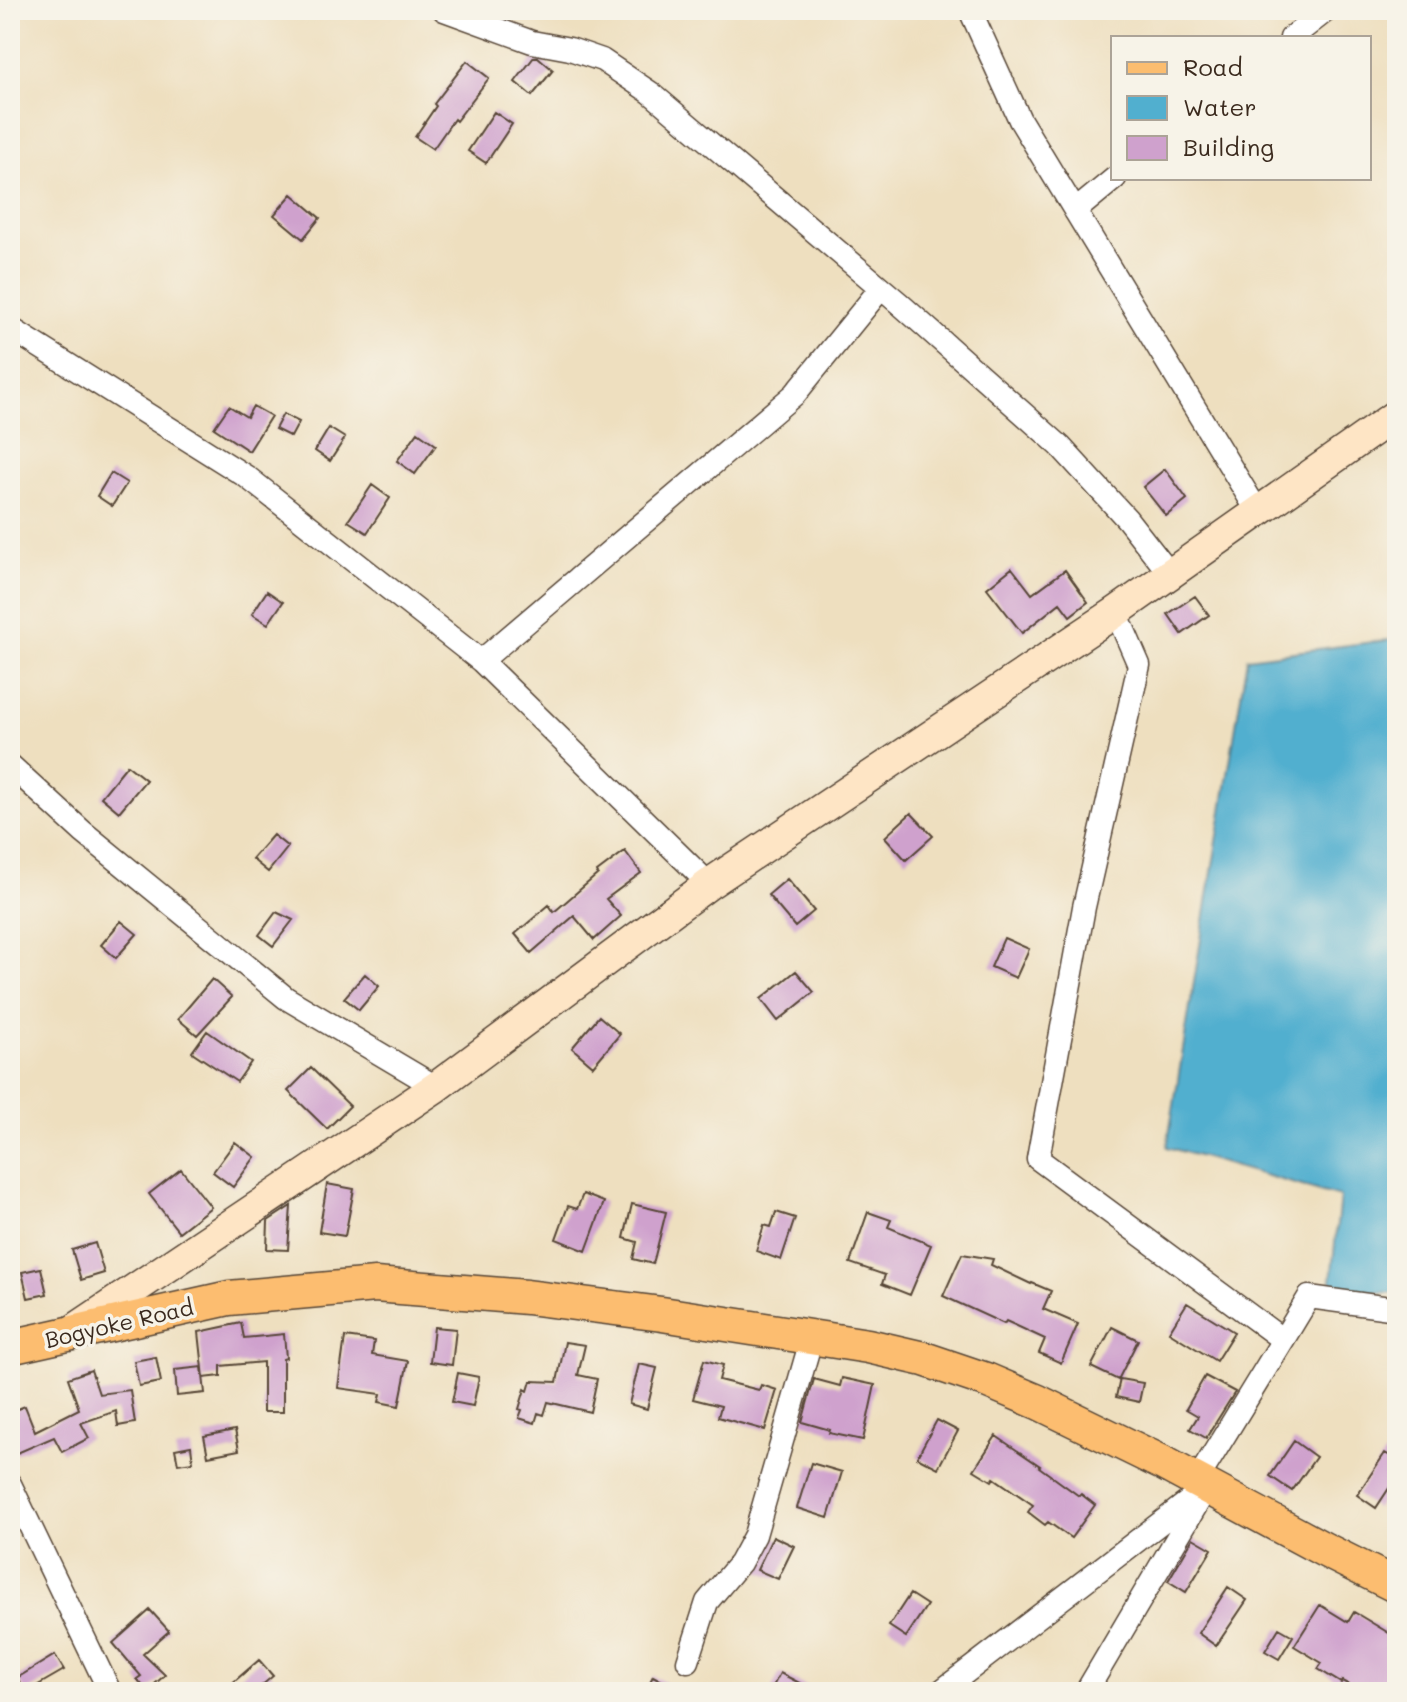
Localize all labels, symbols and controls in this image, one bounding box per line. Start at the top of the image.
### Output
legend [1111,36,1371,180]
text: Road [1183,51,1243,82]
text: Water [1183,91,1257,122]
text: Building [1183,131,1274,162]
street label: Bogyoke Road [42,1292,196,1354]

